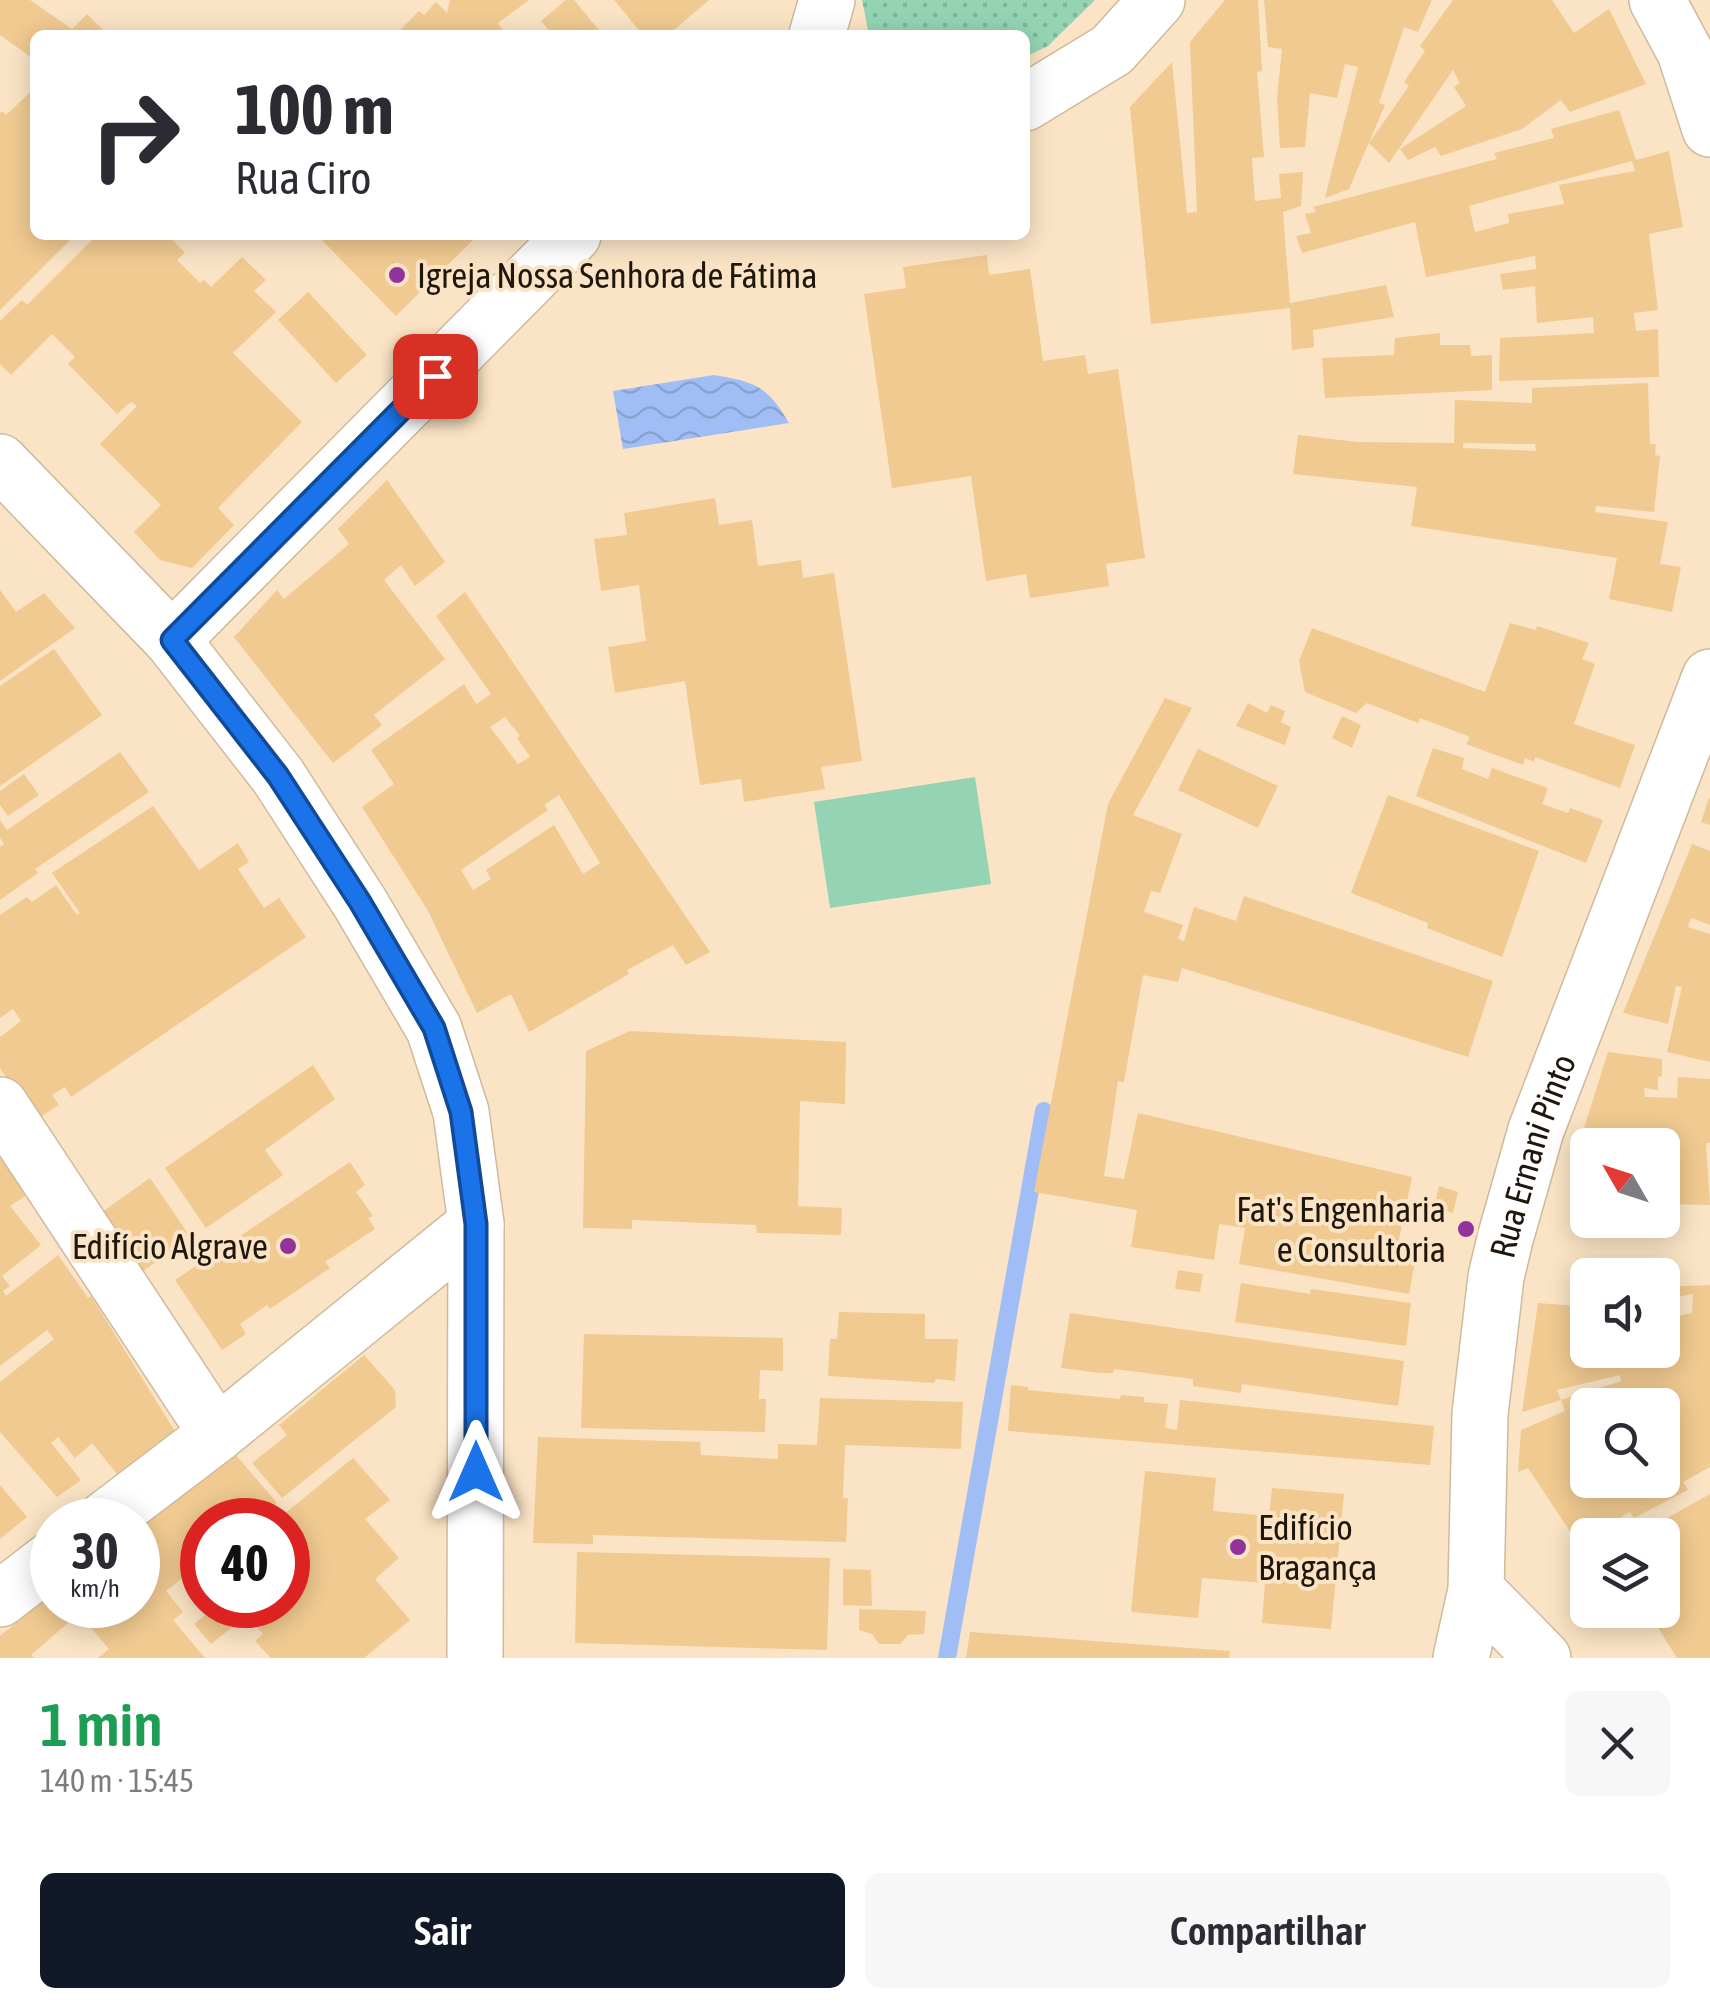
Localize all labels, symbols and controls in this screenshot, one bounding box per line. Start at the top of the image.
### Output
text: 100 m [235,69,394,149]
icon: right [70,70,200,200]
text: Rua Ciro [235,152,371,204]
place label: Igreja Nossa Senhora de Fátima [417,255,817,295]
marker: Igreja Nossa Senhora de Fátima [386,264,408,286]
pin [393,334,478,419]
icon: arrive [408,349,463,404]
street label: Rua Ernani Pinto [1481,1048,1583,1262]
north arrow [1570,1128,1680,1238]
map controls [1570,1128,1680,1628]
place label: Fat's Engenharia e Consultoria [1236,1189,1446,1269]
marker: Fat's Engenharia e Consultoria [1455,1218,1477,1240]
place label: Edifício Algrave [72,1226,268,1266]
marker: Edifício Algrave [277,1235,299,1257]
button: sound [1570,1258,1680,1368]
button: search [1570,1388,1680,1498]
position arrow [424,1420,528,1524]
speed limit sign: 40 [180,1498,310,1628]
place label: Edifício Bragança [1258,1507,1377,1587]
button: layers [1570,1518,1680,1628]
text: 30 [71,1522,118,1580]
marker: Edifício Bragança [1227,1536,1249,1558]
text: km/h [70,1574,120,1602]
text: 1 min [40,1690,163,1759]
button: close [1565,1691,1670,1796]
text: 140 m · 15:45 [40,1762,194,1799]
button: Sair [40,1873,845,1988]
button: Compartilhar [865,1873,1670,1988]

